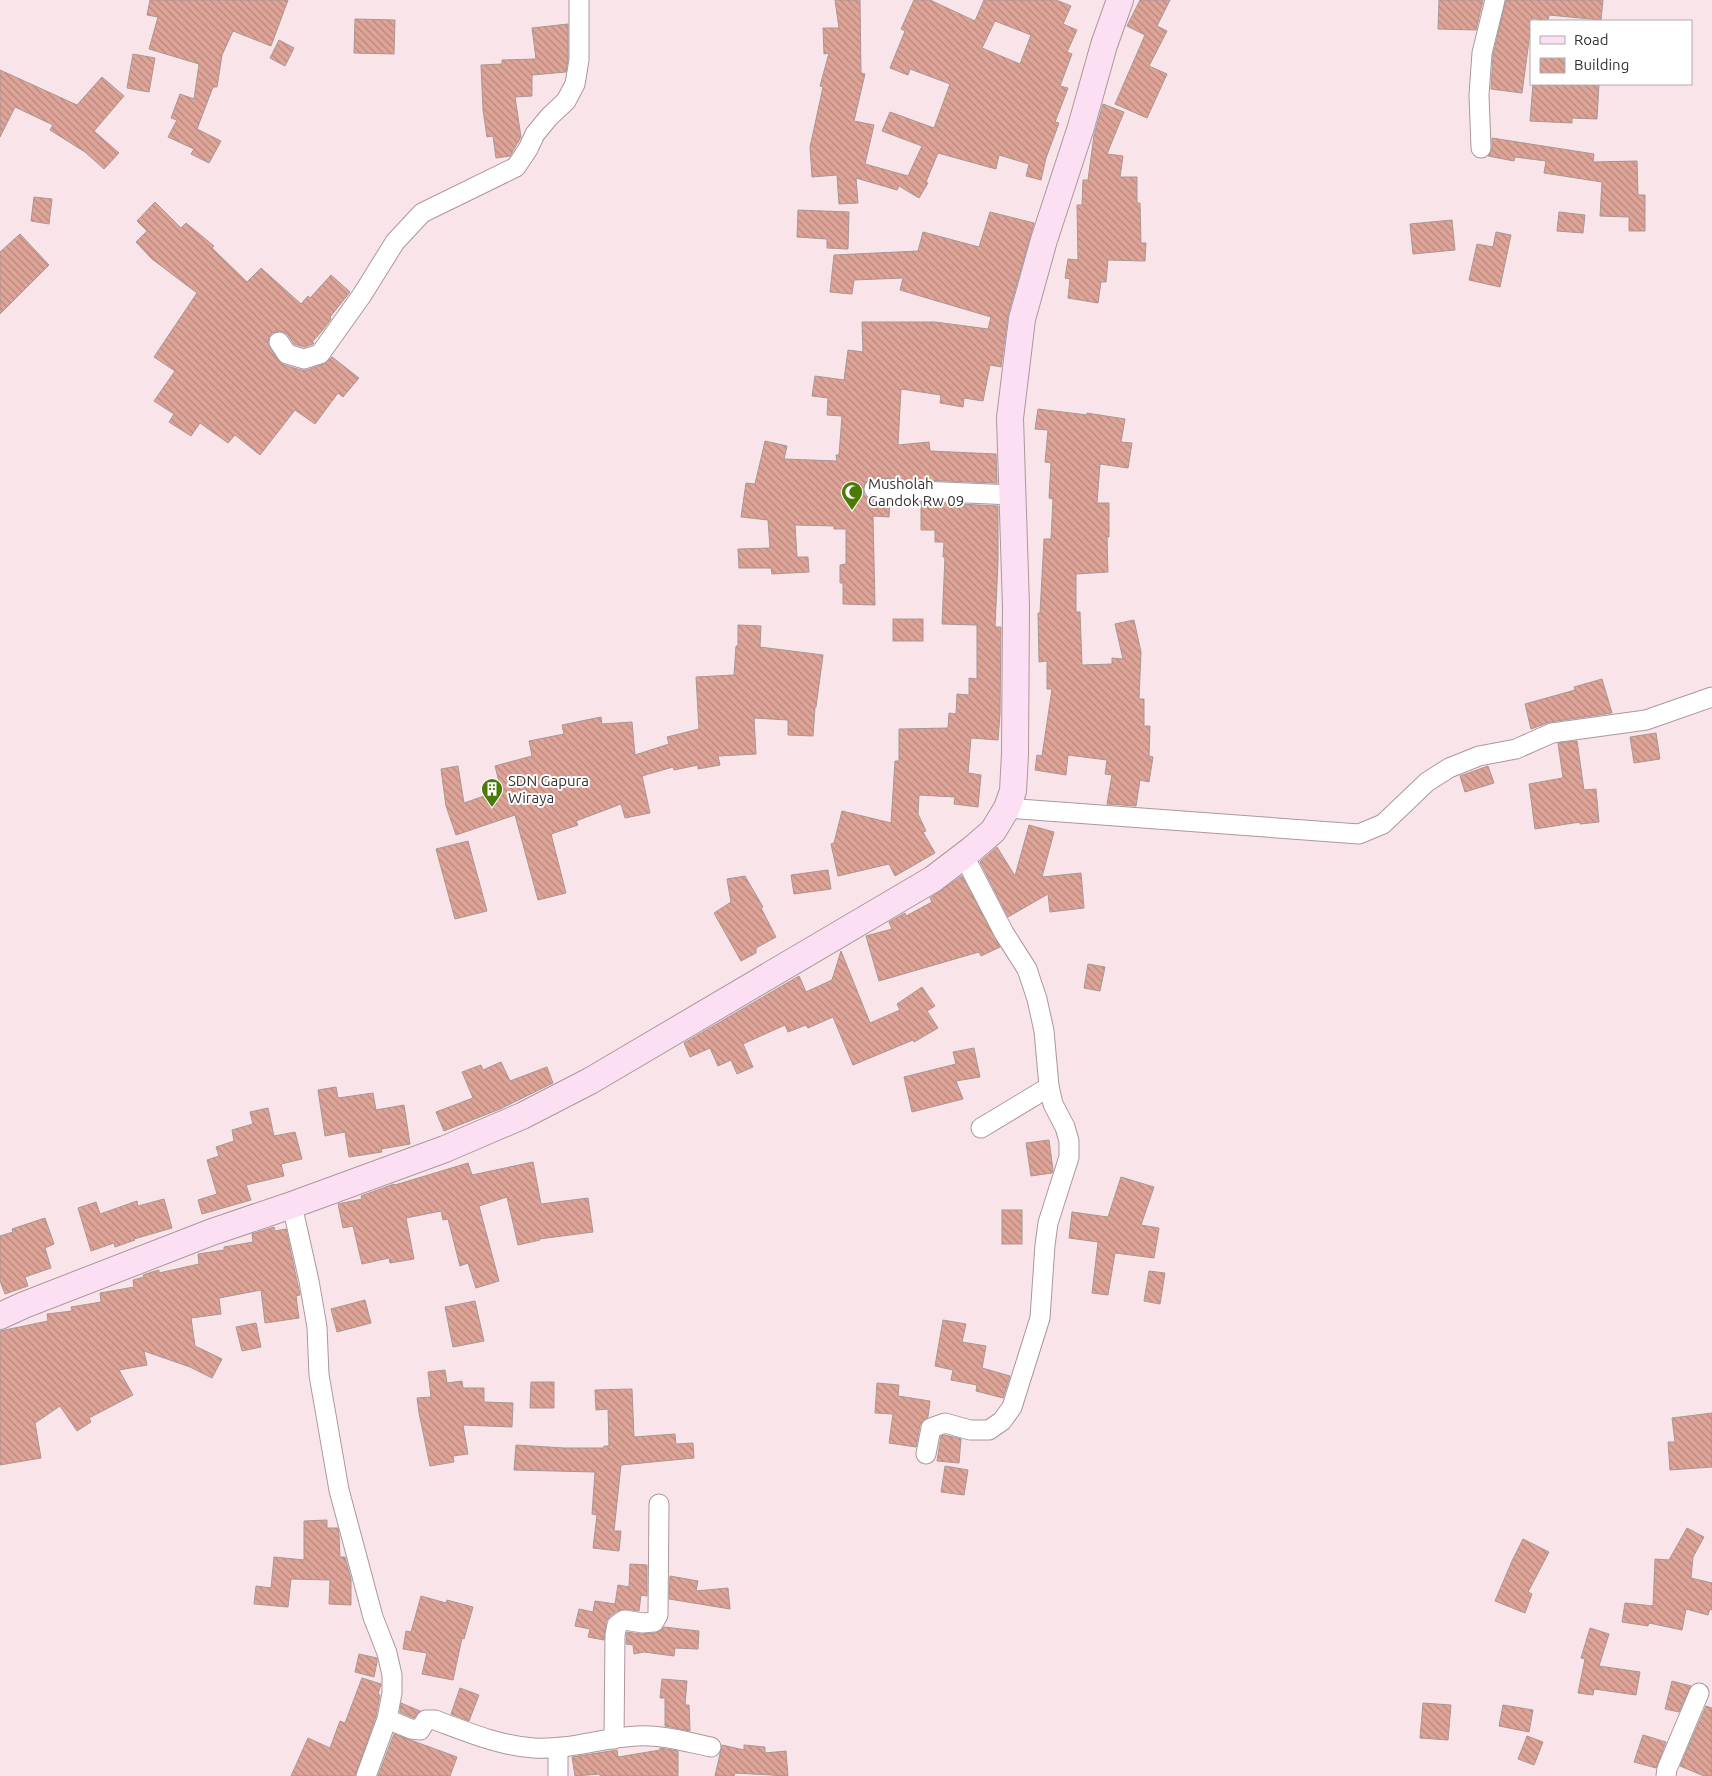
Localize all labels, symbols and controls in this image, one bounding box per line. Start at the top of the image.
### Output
legend [1530,20,1692,85]
text: Road [1574,31,1609,48]
text: Building [1574,56,1629,73]
place label: Musholah Gandok Rw 09 [868,475,964,509]
mosque icon: Musholah Gandok Rw 09 [840,480,864,511]
place label: SDN Gapura Wiraya [508,772,589,806]
building icon: SDN Gapura Wiraya [480,777,504,808]

